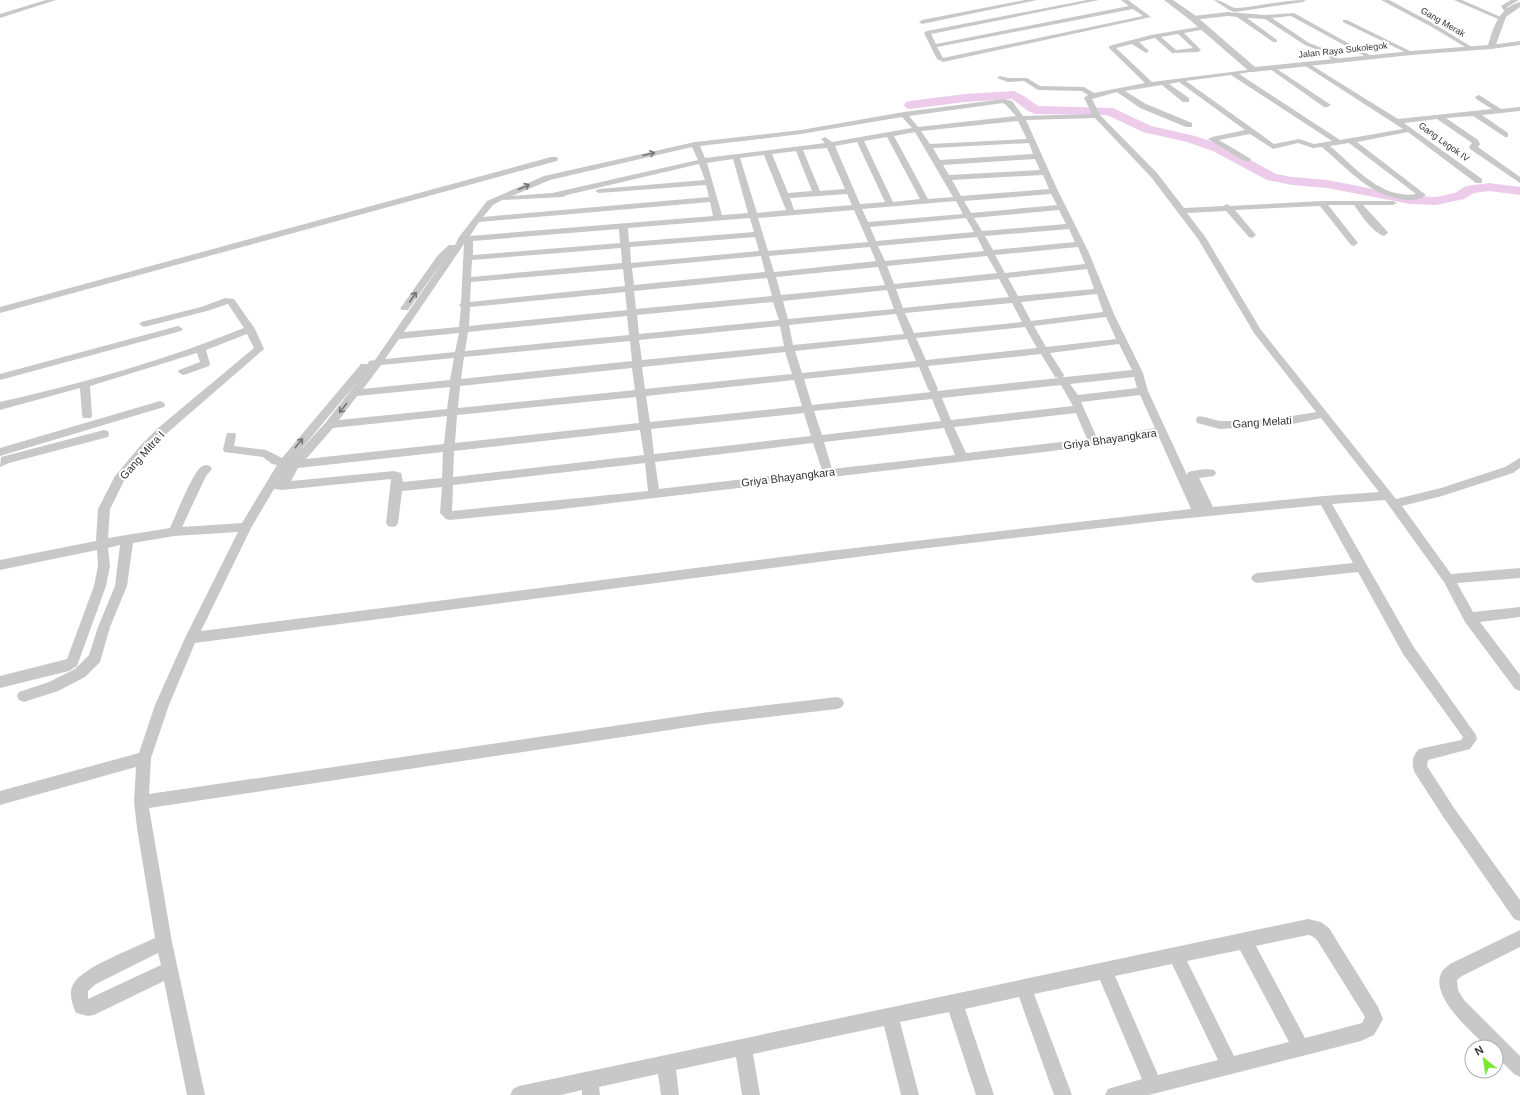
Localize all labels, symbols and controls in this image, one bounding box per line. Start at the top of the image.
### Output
street label: Gang Merak [1419,5,1467,39]
street label: Jalan Raya Sukolegok [1298,40,1389,60]
street label: Gang Legok IV [1417,120,1471,164]
one-way arrow [643,150,656,157]
one-way arrow [518,183,530,190]
one-way arrow [409,291,417,302]
one-way arrow [339,402,348,413]
street label: Gang Melati [1232,414,1292,430]
street label: Griya Bhayangkara [1063,426,1158,451]
street label: Gang Mitra I [117,428,167,482]
one-way arrow [295,438,303,449]
street label: Griya Bhayangkara [741,465,836,489]
north arrow [1464,1039,1504,1079]
text: N [1473,1043,1485,1058]

